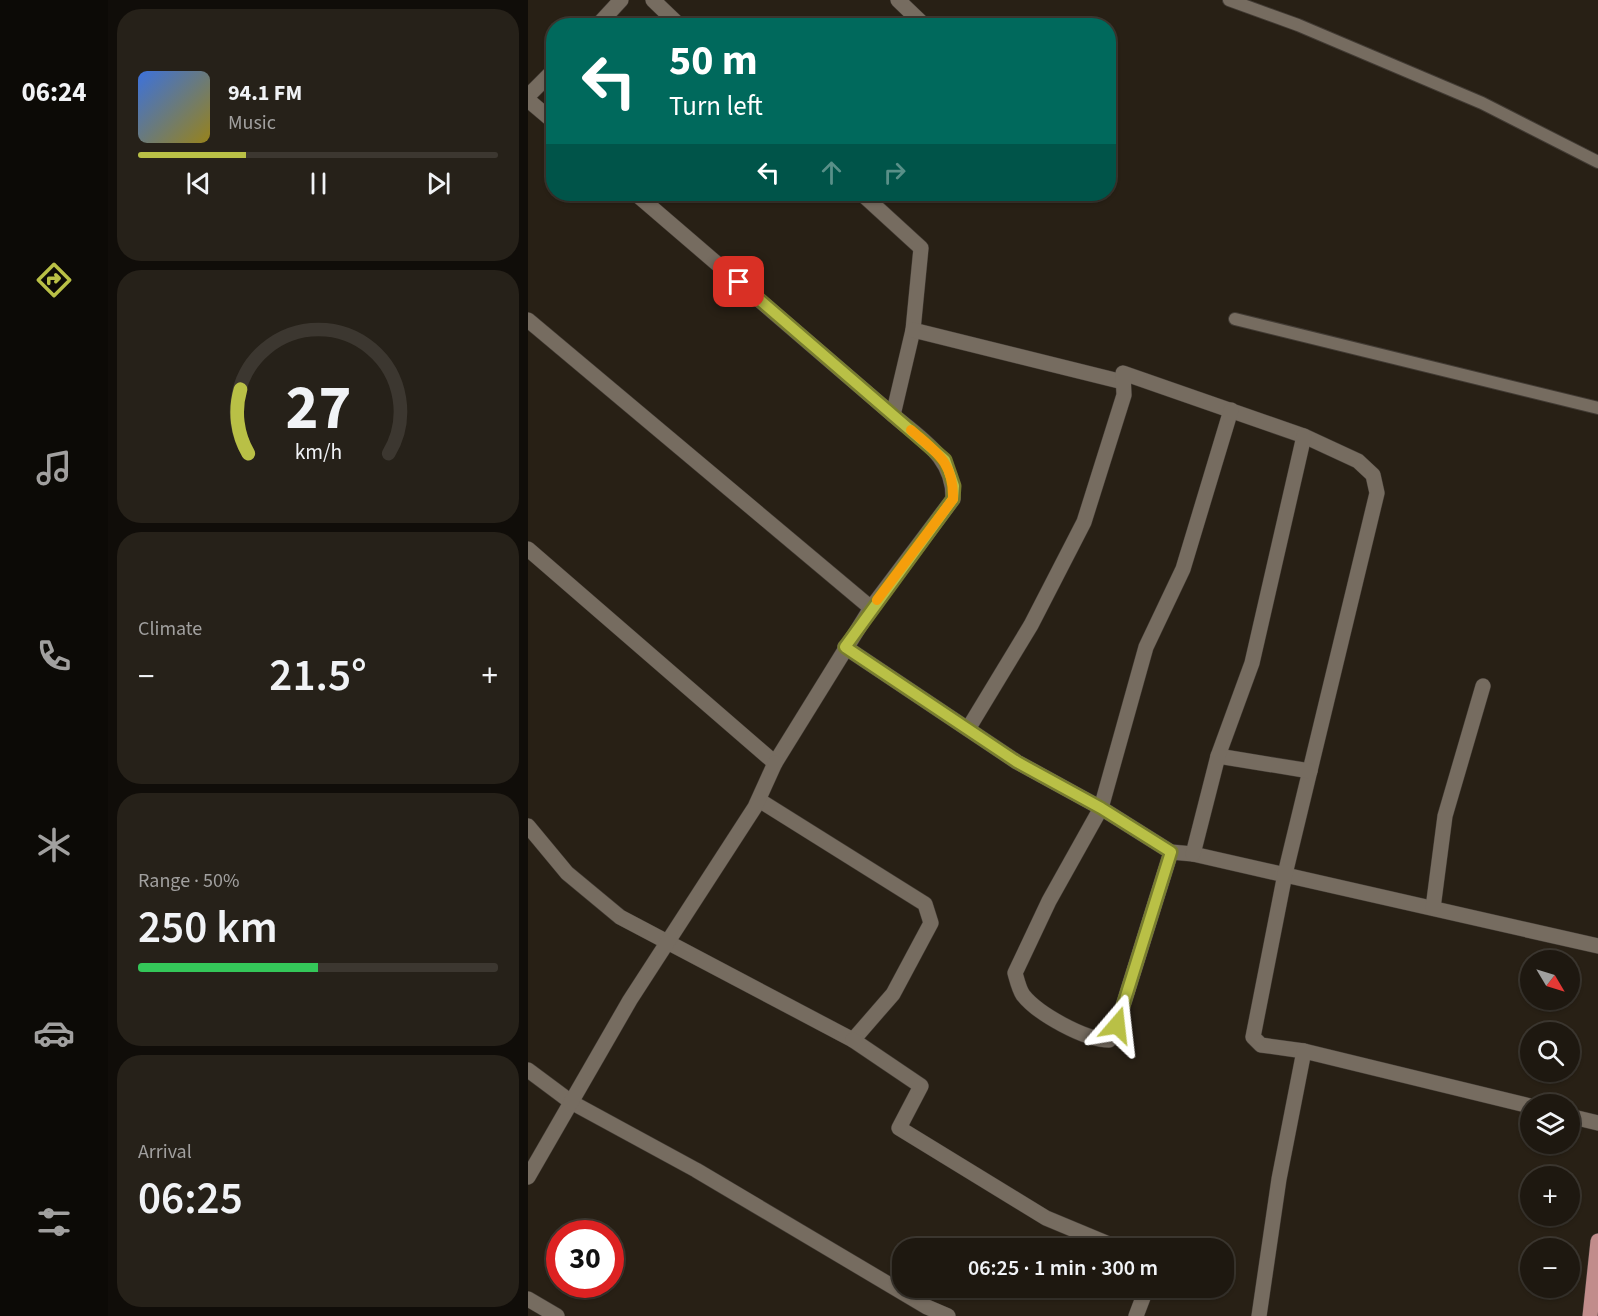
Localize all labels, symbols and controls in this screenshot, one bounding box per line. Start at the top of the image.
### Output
text: 50 m [669,31,758,91]
icon: left [570,42,648,120]
text: 06:24 [21,73,87,112]
text: 94.1 FM [228,77,302,109]
text: Turn left [669,87,763,126]
text: Music [228,109,276,137]
icon: left [752,156,785,189]
icon: ahead [815,156,848,189]
icon: right [878,156,911,189]
icon: previous [182,167,215,200]
icon: pause [302,167,335,200]
icon: next [422,167,455,200]
pin [713,256,764,307]
icon: directions [33,259,75,301]
icon: arrive [722,265,755,298]
text: 27 [285,364,351,453]
text: km/h [294,437,342,468]
icon: music [33,447,75,489]
text: Climate [138,615,202,643]
icon: phone [33,635,75,677]
text: 21.5° [269,644,367,708]
text: − [138,653,154,700]
text: + [482,653,498,700]
icon: climate [33,824,75,866]
text: Range · 50% [138,867,239,895]
text: 250 km [138,896,278,960]
north arrow [1520,950,1580,1010]
map controls [1520,950,1580,1298]
position arrow [1085,993,1149,1057]
icon: car [33,1012,75,1054]
button: search [1520,1022,1580,1082]
button: layers [1520,1094,1580,1154]
text: Arrival [138,1138,192,1166]
button: + [1520,1166,1580,1226]
text: 06:25 [138,1167,243,1231]
icon: filters [33,1201,75,1243]
speed limit sign: 30 [546,1220,624,1298]
button: − [1520,1238,1580,1298]
text: 06:25 · 1 min · 300 m [968,1252,1158,1284]

